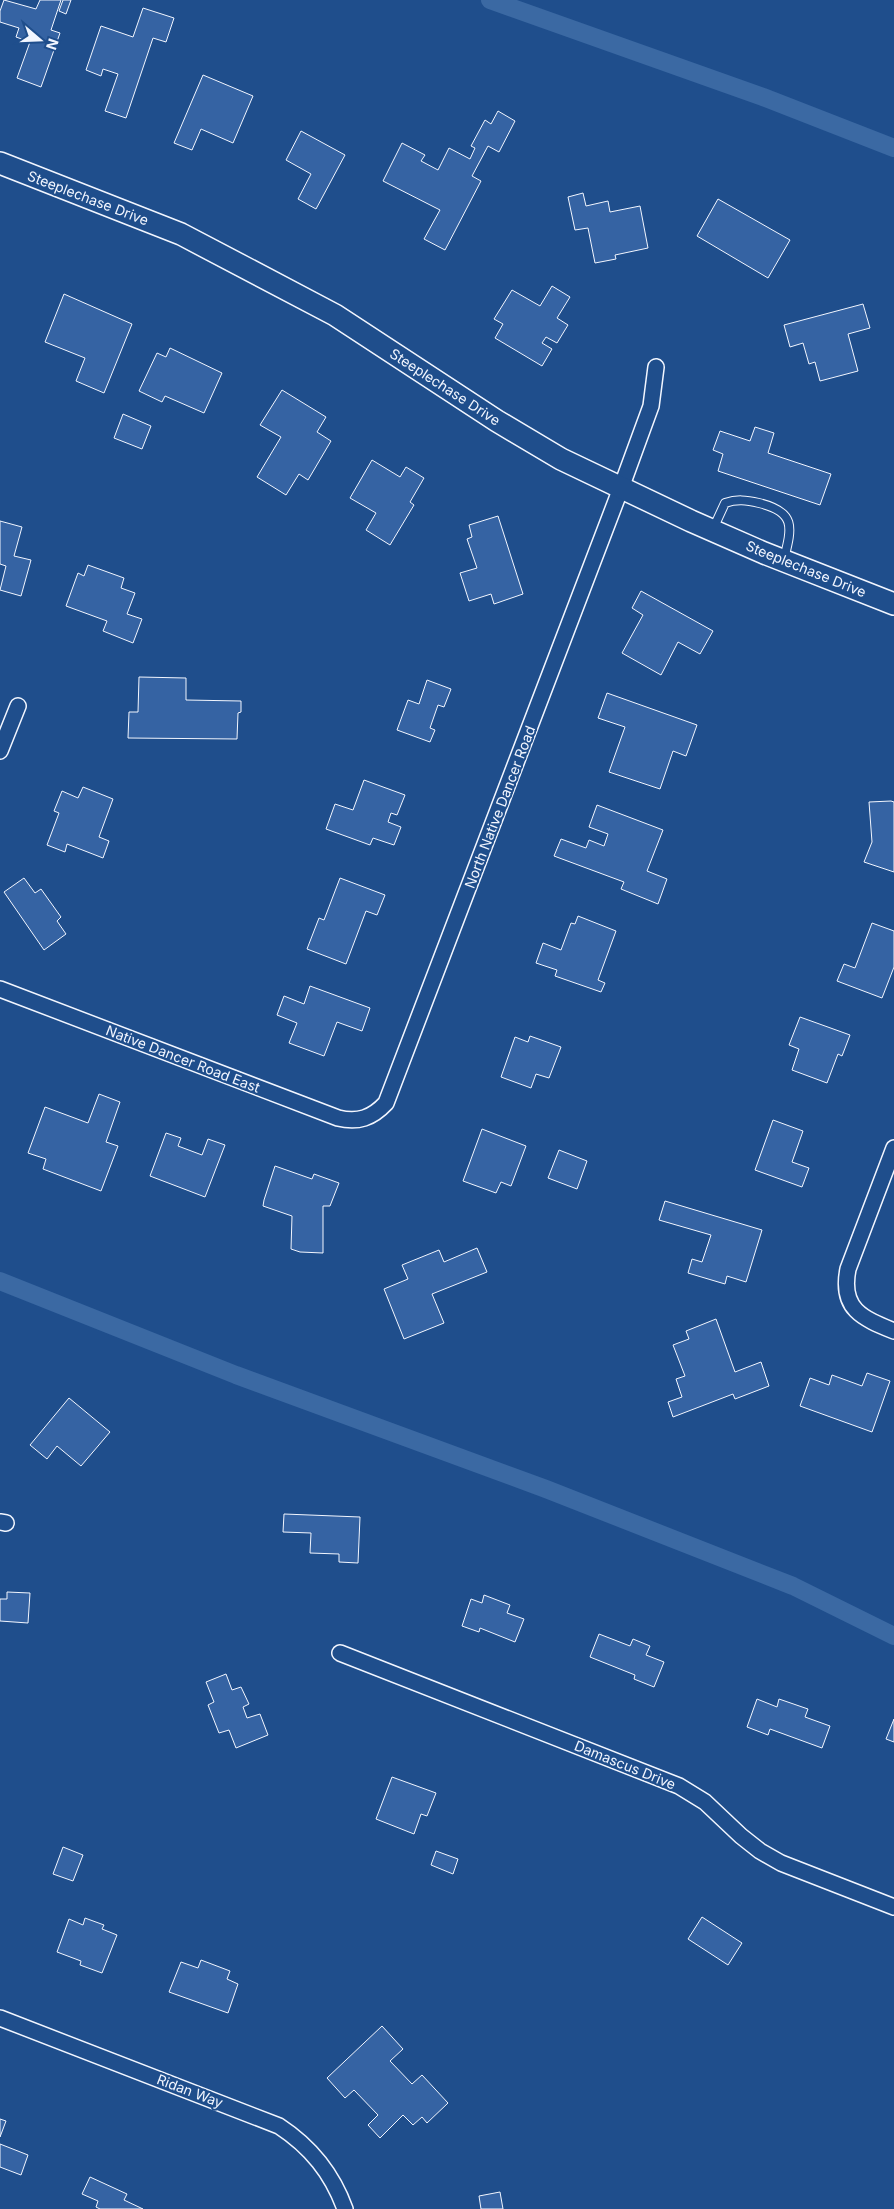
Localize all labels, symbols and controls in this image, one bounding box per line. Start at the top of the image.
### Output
north arrow [15,15,65,65]
text: N [43,37,63,52]
street label: Steeplechase Drive [25,167,151,228]
street label: Steeplechase Drive [387,345,504,429]
street label: Steeplechase Drive [744,537,869,600]
street label: North Native Dancer Road [461,723,538,890]
street label: Native Dancer Road East [104,1021,263,1096]
street label: Damascus Drive [572,1736,678,1793]
street label: Ridan Way [155,2070,226,2111]

